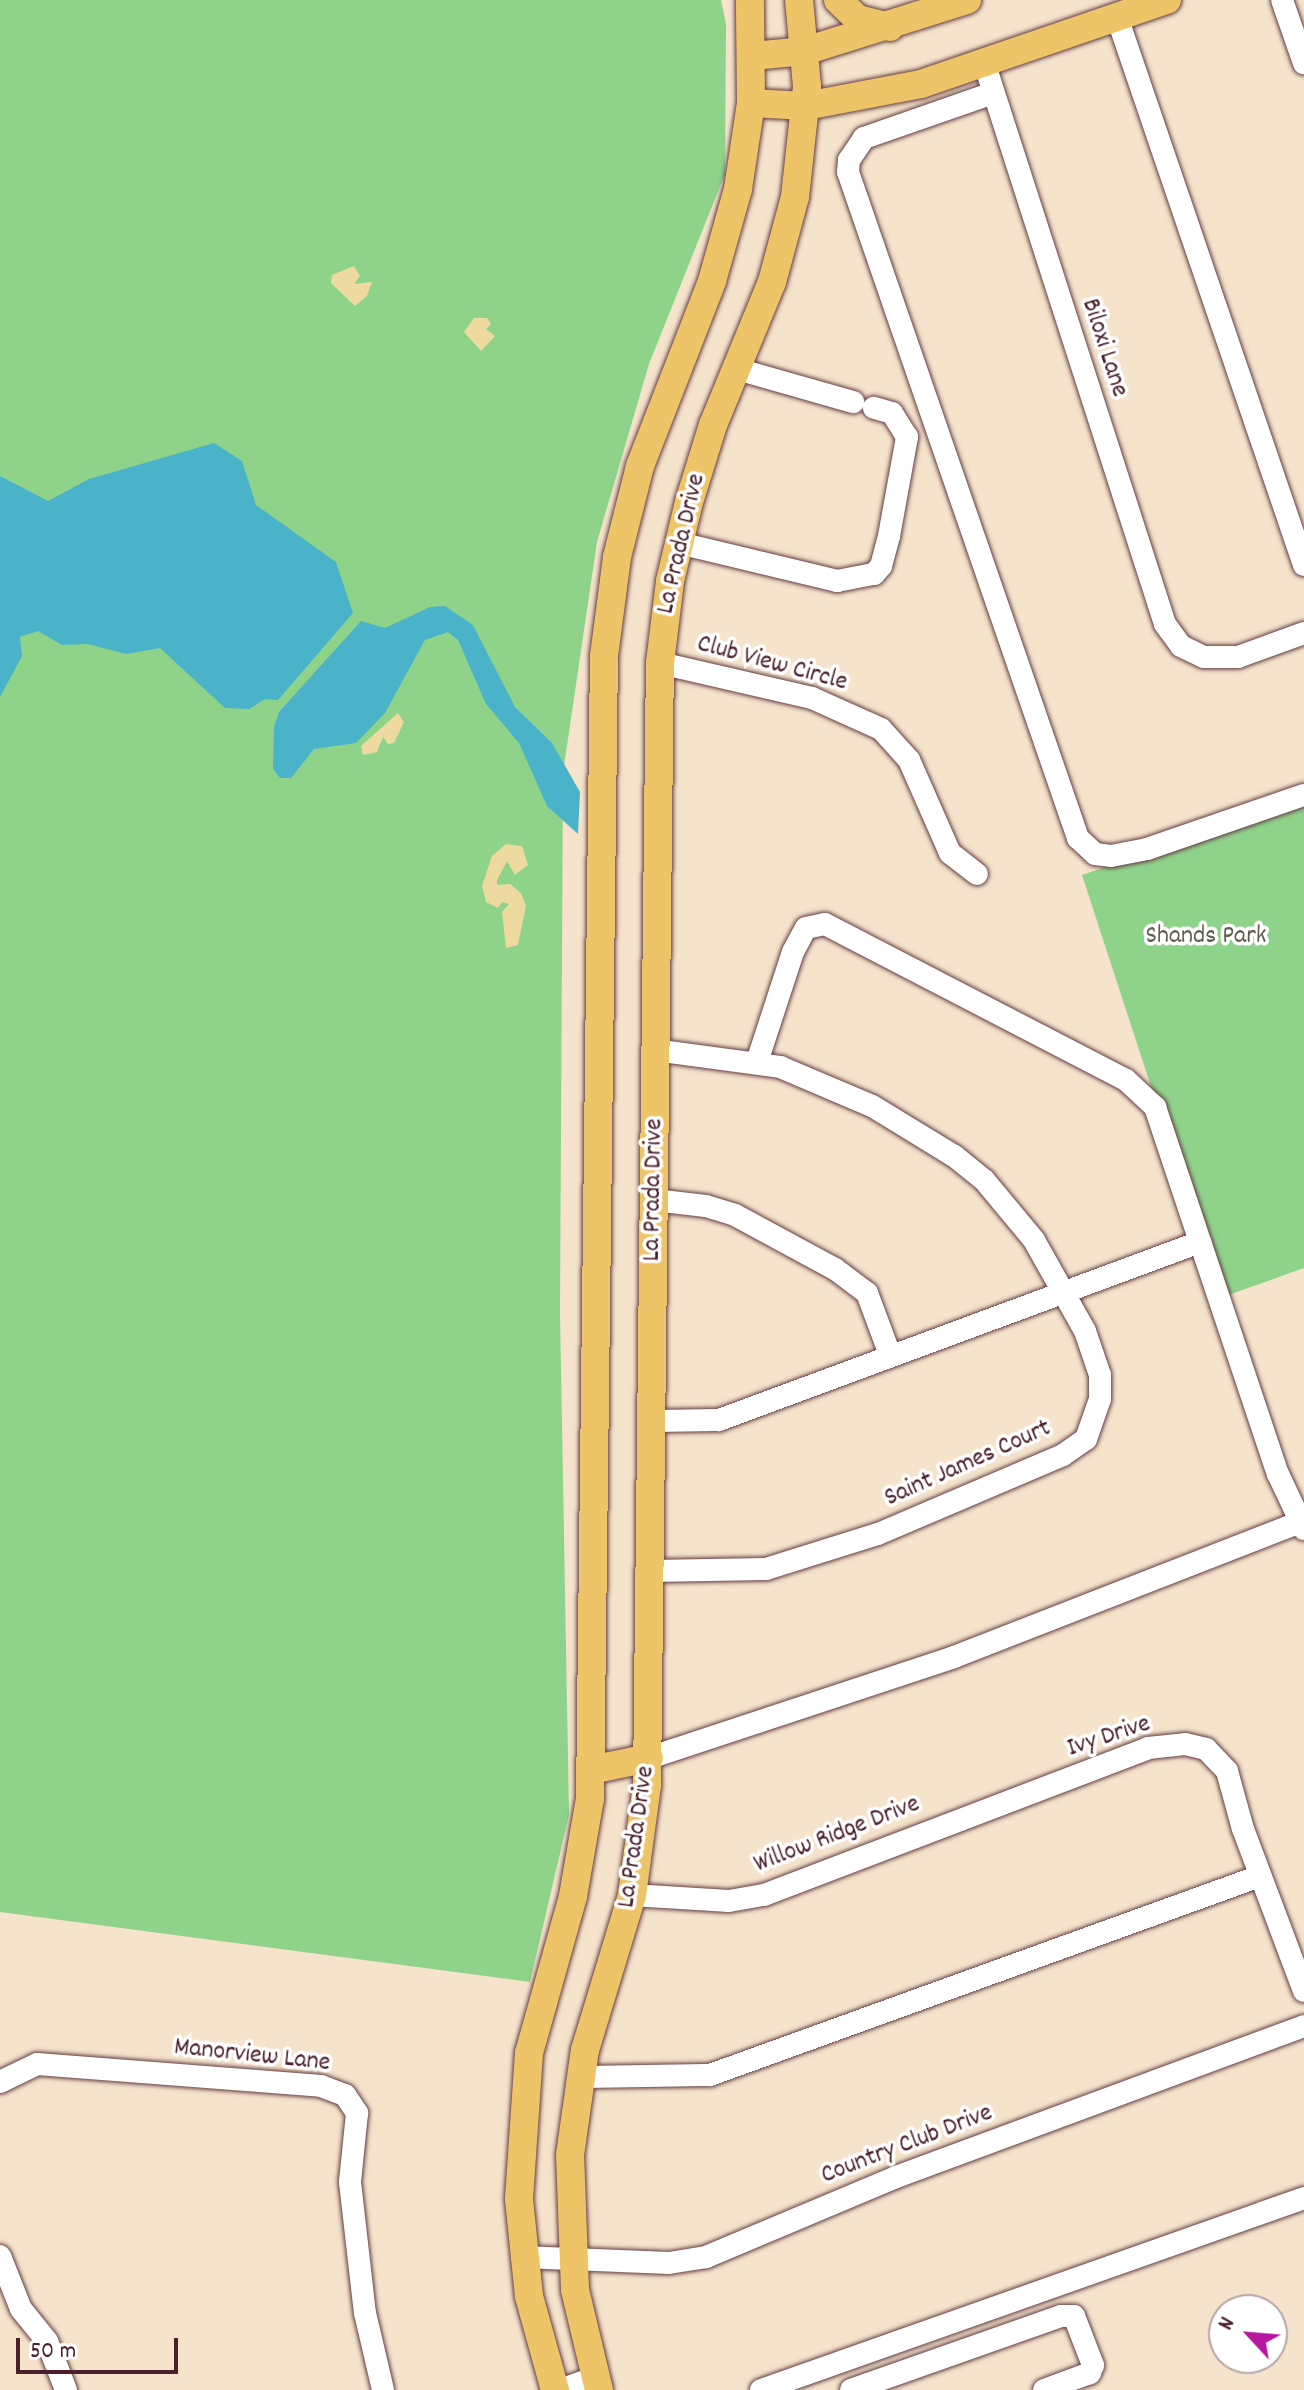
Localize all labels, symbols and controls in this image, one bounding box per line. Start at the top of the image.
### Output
street label: Biloxi Lane [1073,295,1135,401]
street label: La Prada Drive [651,471,713,617]
street label: Club View Circle [693,629,851,699]
park label: Shands Park [1146,921,1266,953]
street label: La Prada Drive [637,1118,671,1262]
street label: Saint James Court [880,1413,1056,1515]
street label: Ivy Drive [1064,1709,1154,1765]
street label: La Prada Drive [612,1764,662,1910]
street label: Willow Ridge Drive [750,1789,924,1881]
street label: Manorview Lane [172,2032,332,2080]
street label: Country Club Drive [817,2098,997,2192]
north arrow [1208,2294,1288,2374]
text: N [1211,2312,1244,2336]
scale bar [20,2322,182,2372]
text: 50 m [30,2335,76,2369]

